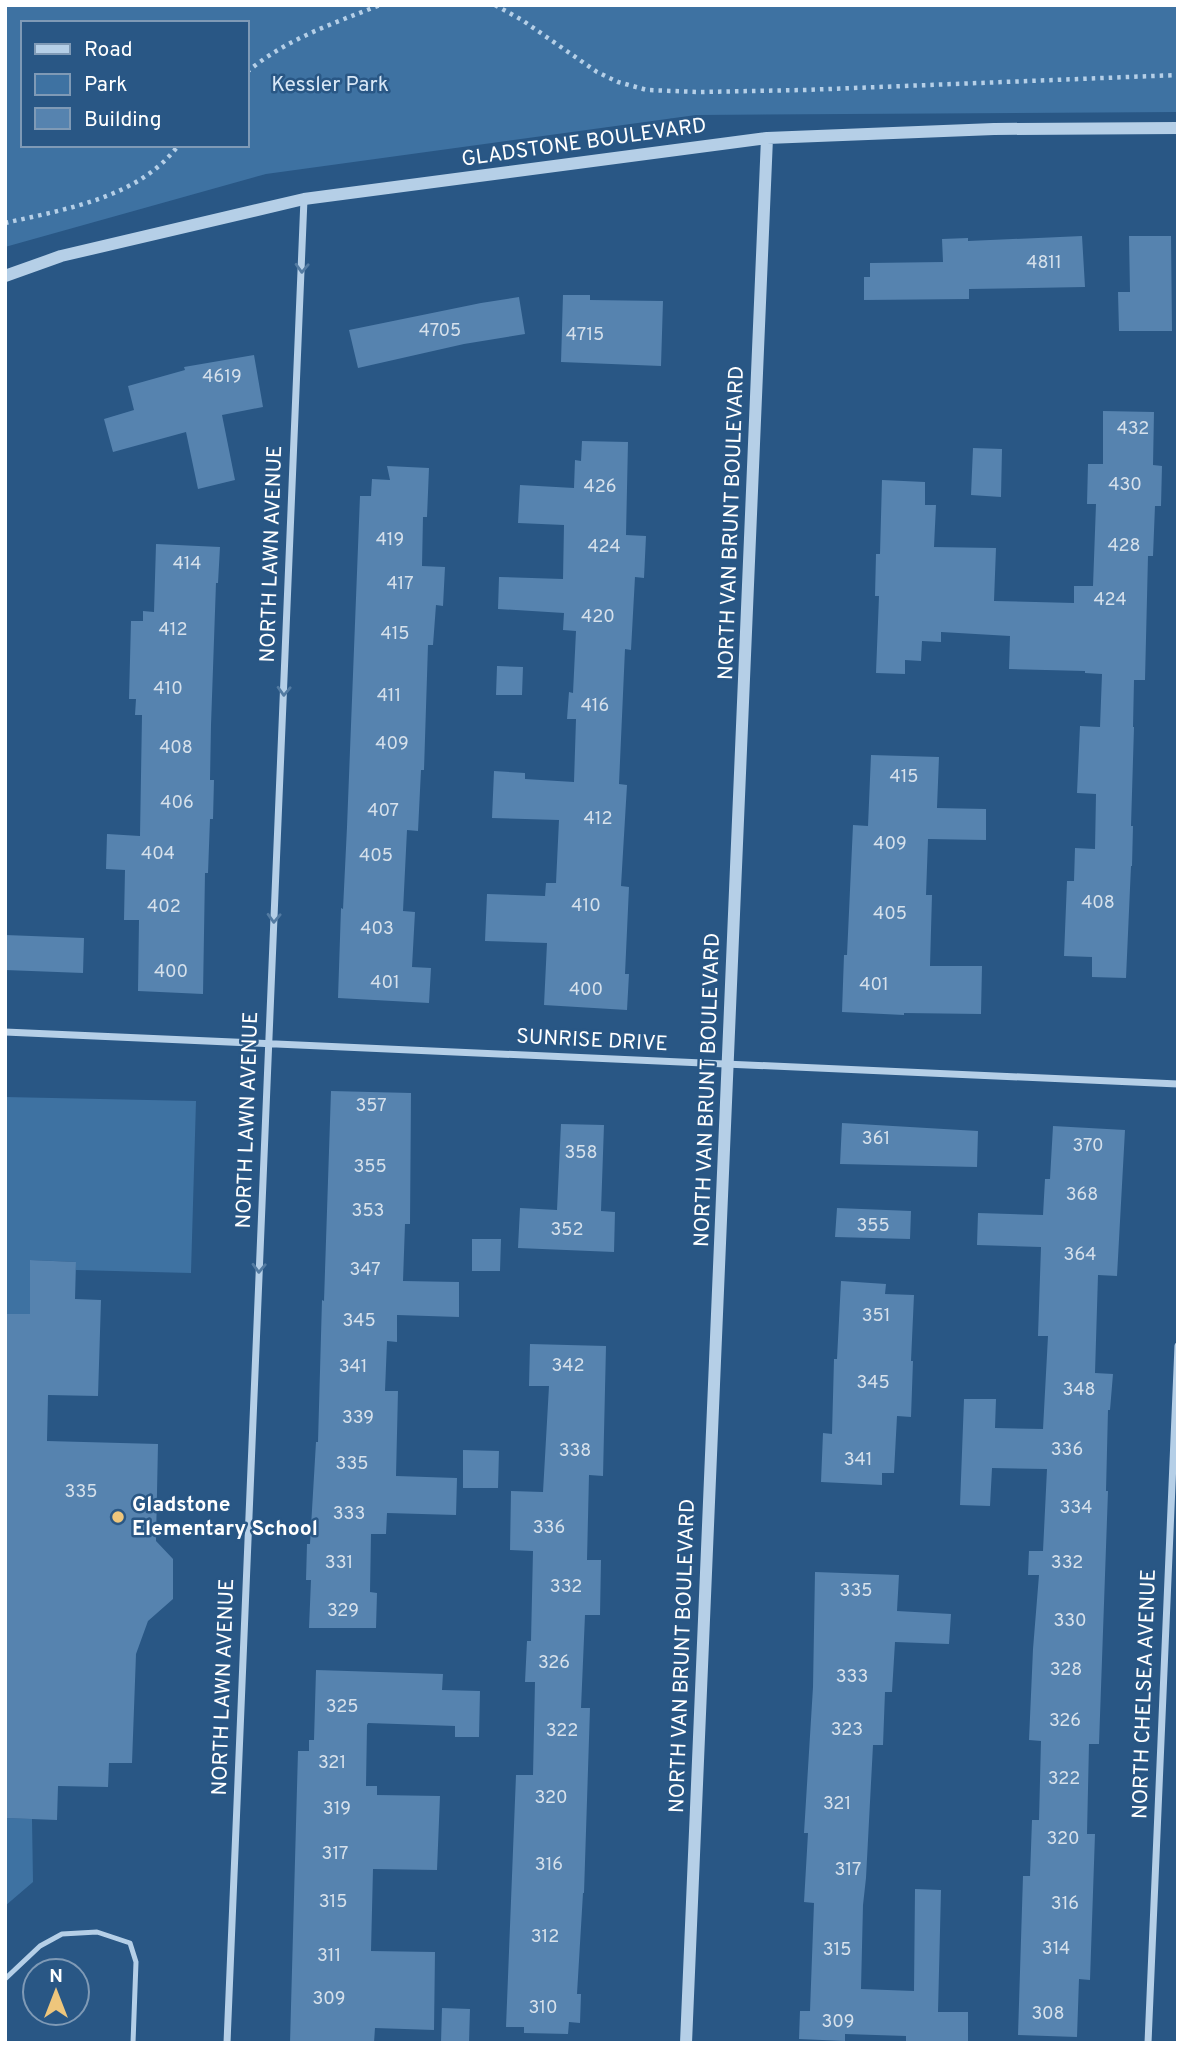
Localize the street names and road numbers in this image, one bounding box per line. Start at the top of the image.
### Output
street label: GLADSTONE BOULEVARD [460,112,708,174]
street label: NORTH VAN BRUNT BOULEVARD [713,365,751,681]
street label: NORTH LAWN AVENUE [255,445,289,663]
street label: NORTH VAN BRUNT BOULEVARD [689,932,727,1248]
street label: NORTH LAWN AVENUE [231,1011,265,1229]
street label: SUNRISE DRIVE [516,1024,668,1058]
street label: NORTH VAN BRUNT BOULEVARD [664,1498,702,1814]
street label: NORTH CHELSEA AVENUE [1127,1569,1163,1819]
street label: NORTH LAWN AVENUE [207,1578,241,1796]

